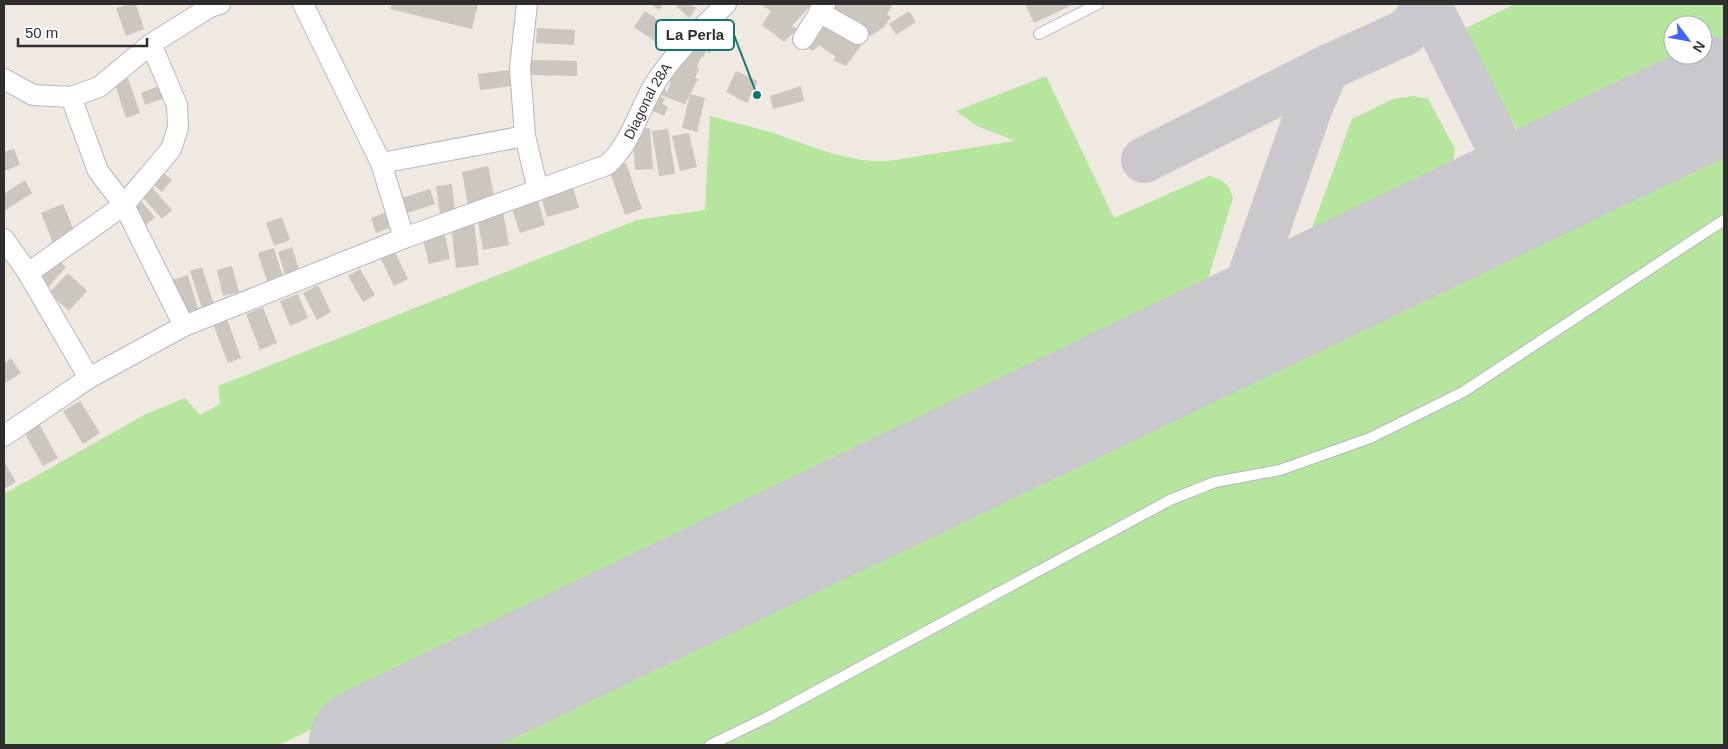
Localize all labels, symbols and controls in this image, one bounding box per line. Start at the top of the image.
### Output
scale bar [18,15,146,47]
north arrow [1663,15,1713,65]
callout: La Perla [656,20,734,50]
text: 50 m [25,24,58,41]
text: La Perla [666,26,725,43]
text: N [1690,38,1708,55]
street label: Diagonal 28A [621,59,675,142]

